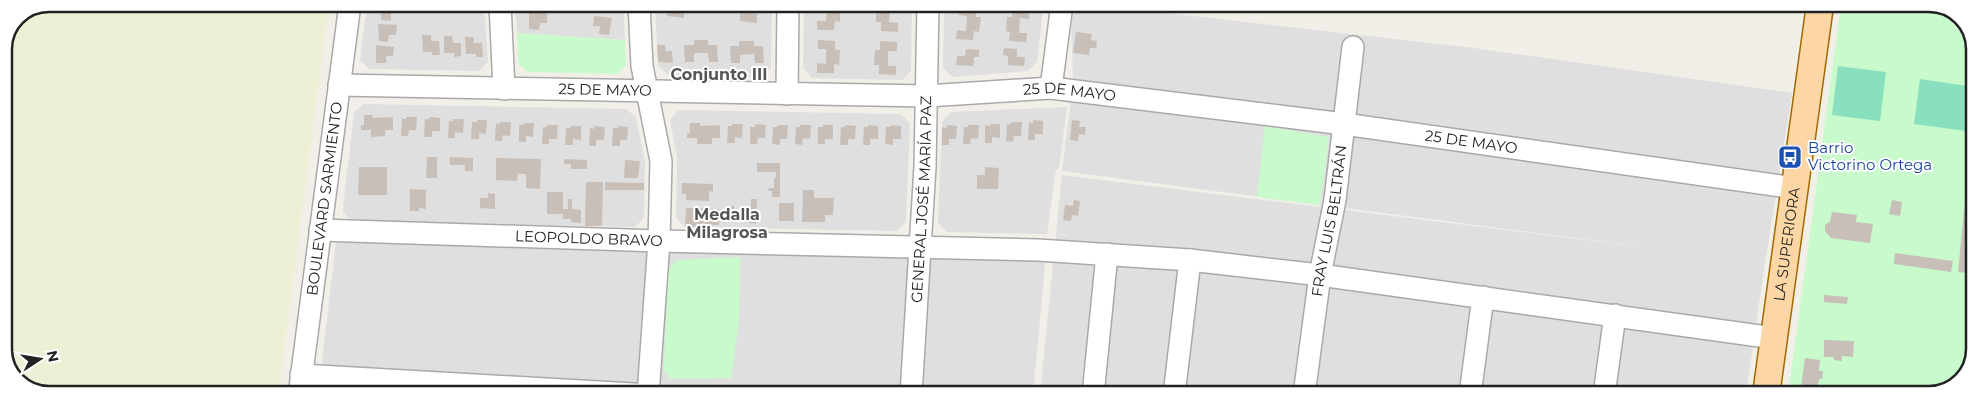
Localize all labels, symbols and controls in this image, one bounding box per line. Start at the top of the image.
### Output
district label: Conjunto III [670,65,768,84]
street label: 25 DE MAYO [1022,78,1117,105]
street label: 25 DE MAYO [558,79,652,100]
street label: GENERAL JOSÉ MARÍA PAZ [907,95,935,303]
street label: BOULEVARD SARMIENTO [302,100,346,297]
street label: 25 DE MAYO [1424,126,1519,158]
place label: Barrio Victorino Ortega [1808,138,1932,174]
street label: FRAY LUIS BELTRÁN [1307,144,1350,298]
bus stop icon: Barrio Victorino Ortega [1777,144,1803,170]
street label: LA SUPERIORA [1769,186,1804,303]
district label: Medalla Milagrosa [686,205,768,242]
street label: LEOPOLDO BRAVO [515,226,663,250]
north arrow [15,334,65,384]
text: N [43,349,63,364]

